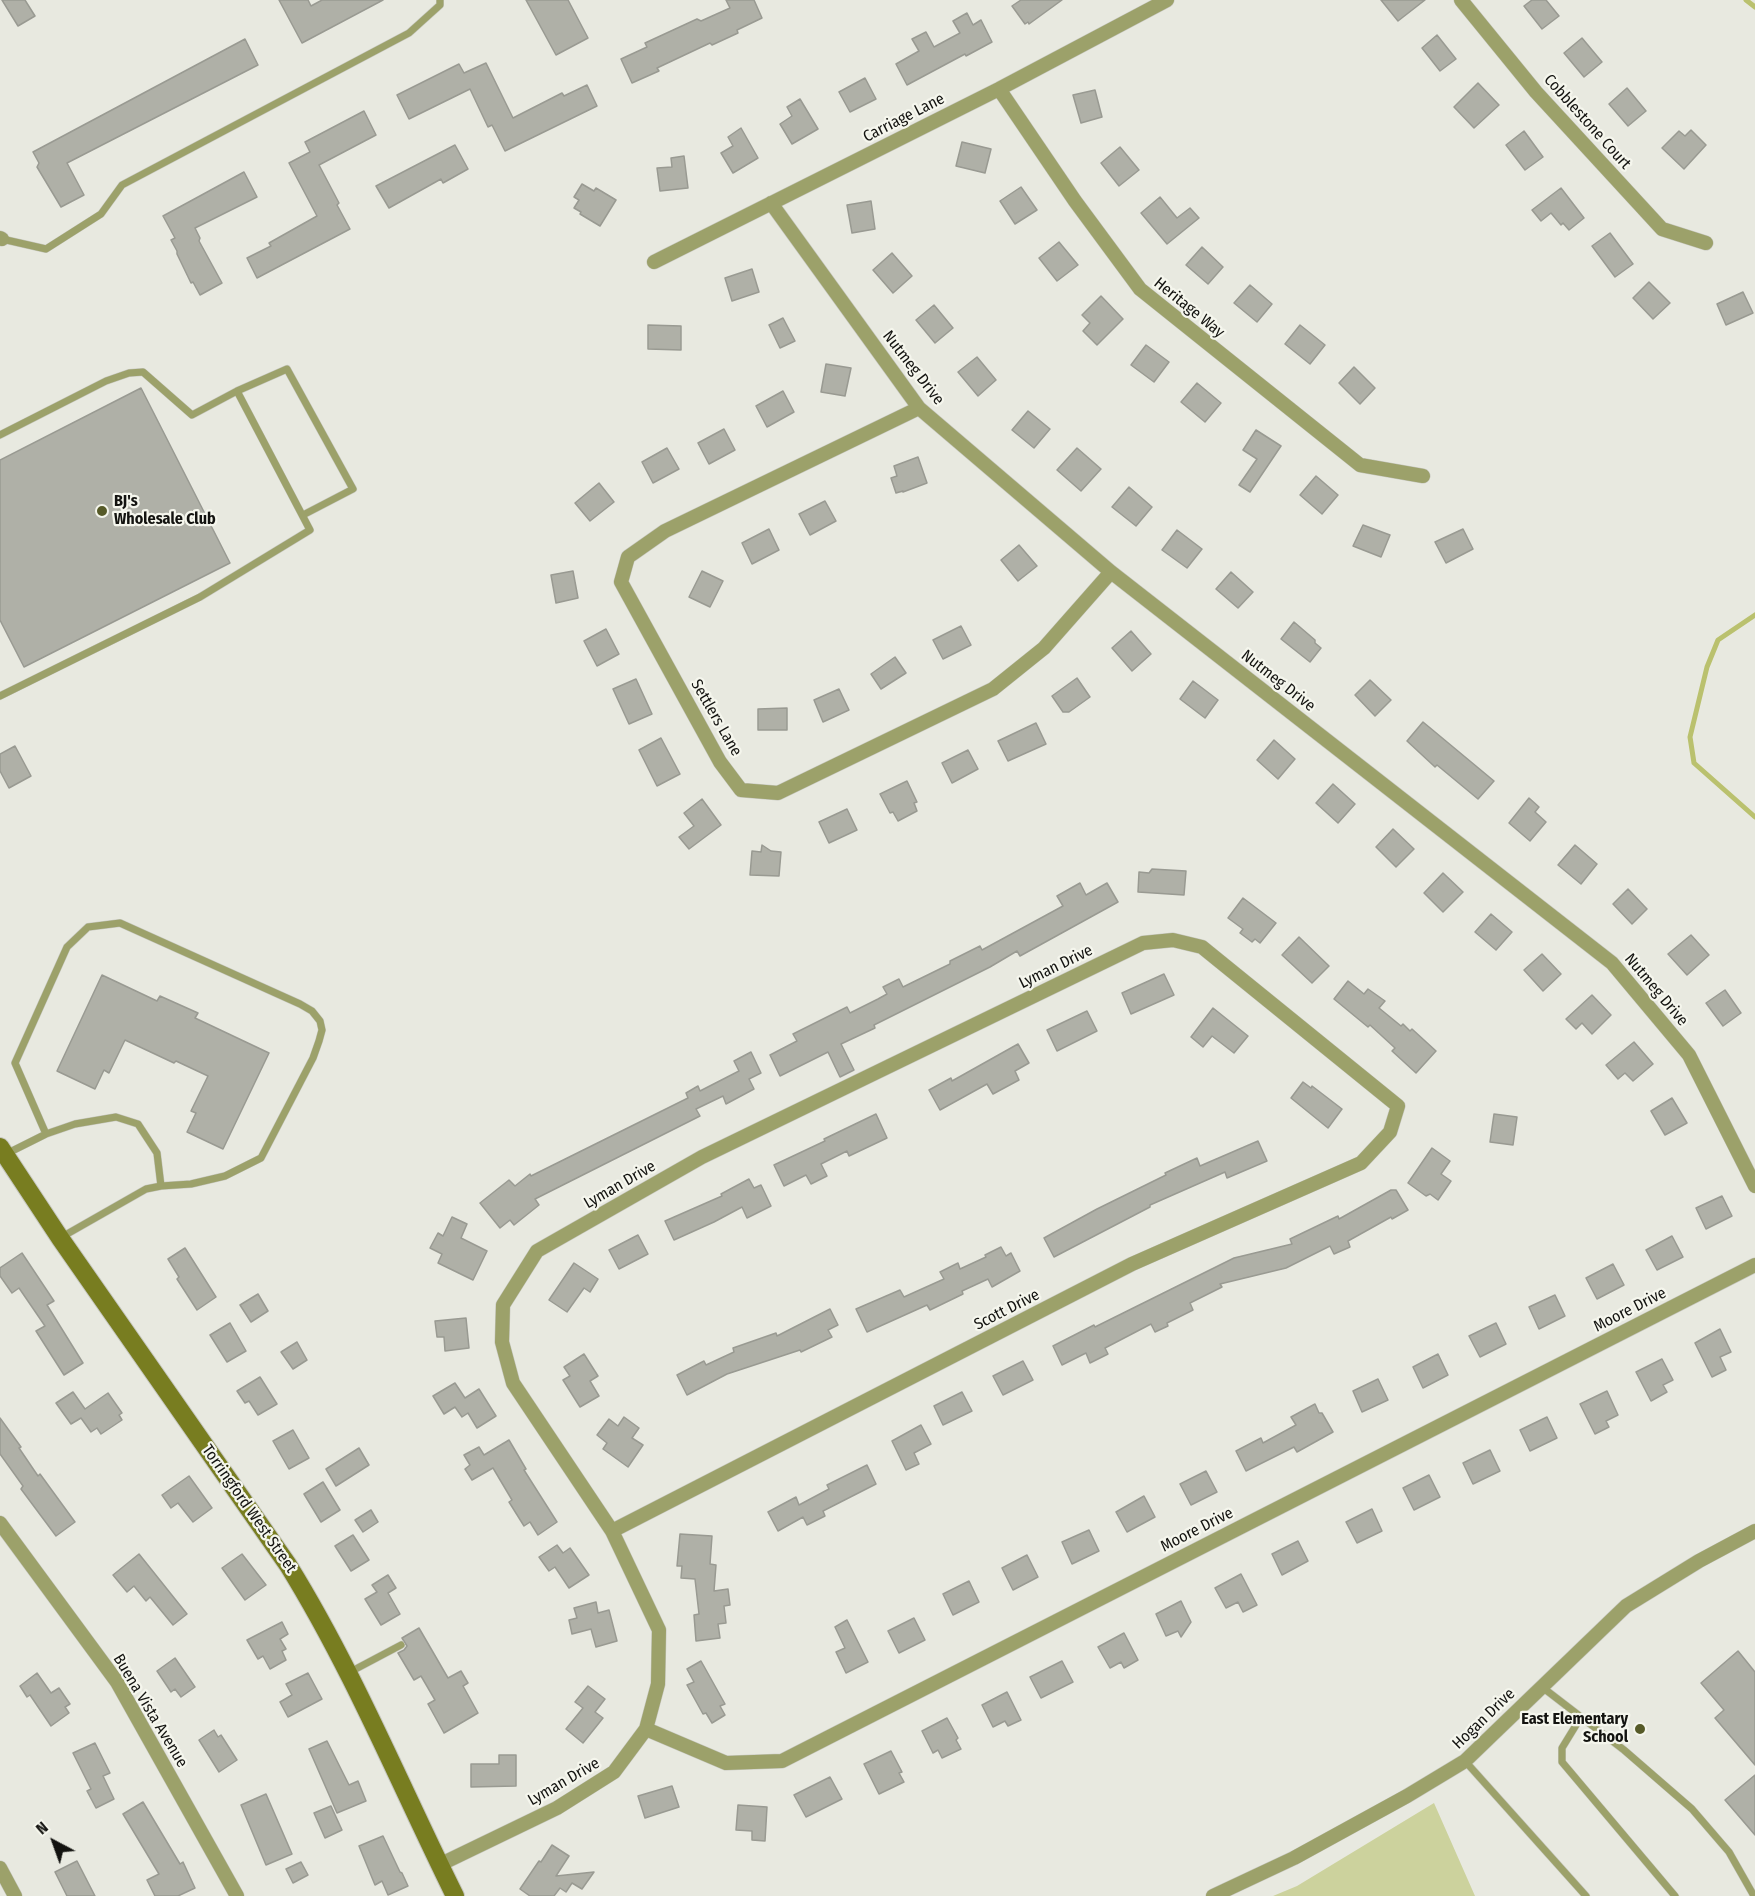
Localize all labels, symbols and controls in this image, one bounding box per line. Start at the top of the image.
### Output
street label: Cobblestone Court [1539,71,1635,173]
street label: Carriage Lane [860,89,948,147]
street label: Heritage Way [1150,274,1228,342]
street label: Nutmeg Drive [878,327,948,409]
place label: BJ's Wholesale Club [114,492,216,530]
marker: BJ's Wholesale Club [95,504,109,518]
street label: Nutmeg Drive [1237,646,1319,716]
street label: Settlers Lane [686,676,746,760]
street label: Lyman Drive [1016,941,1096,993]
street label: Nutmeg Drive [1620,950,1692,1030]
street label: Lyman Drive [581,1157,659,1213]
street label: Moore Drive [1591,1284,1669,1336]
street label: Scott Drive [971,1285,1043,1335]
street label: Torringford West Street [198,1441,300,1577]
street label: Moore Drive [1158,1504,1236,1556]
street label: Buena Vista Avenue [109,1651,191,1771]
street label: Hogan Drive [1449,1685,1519,1753]
place label: East Elementary School [1521,1710,1628,1748]
marker: East Elementary School [1633,1722,1647,1736]
street label: Lyman Drive [525,1754,603,1810]
north arrow [24,1812,84,1872]
text: N [32,1818,52,1838]

